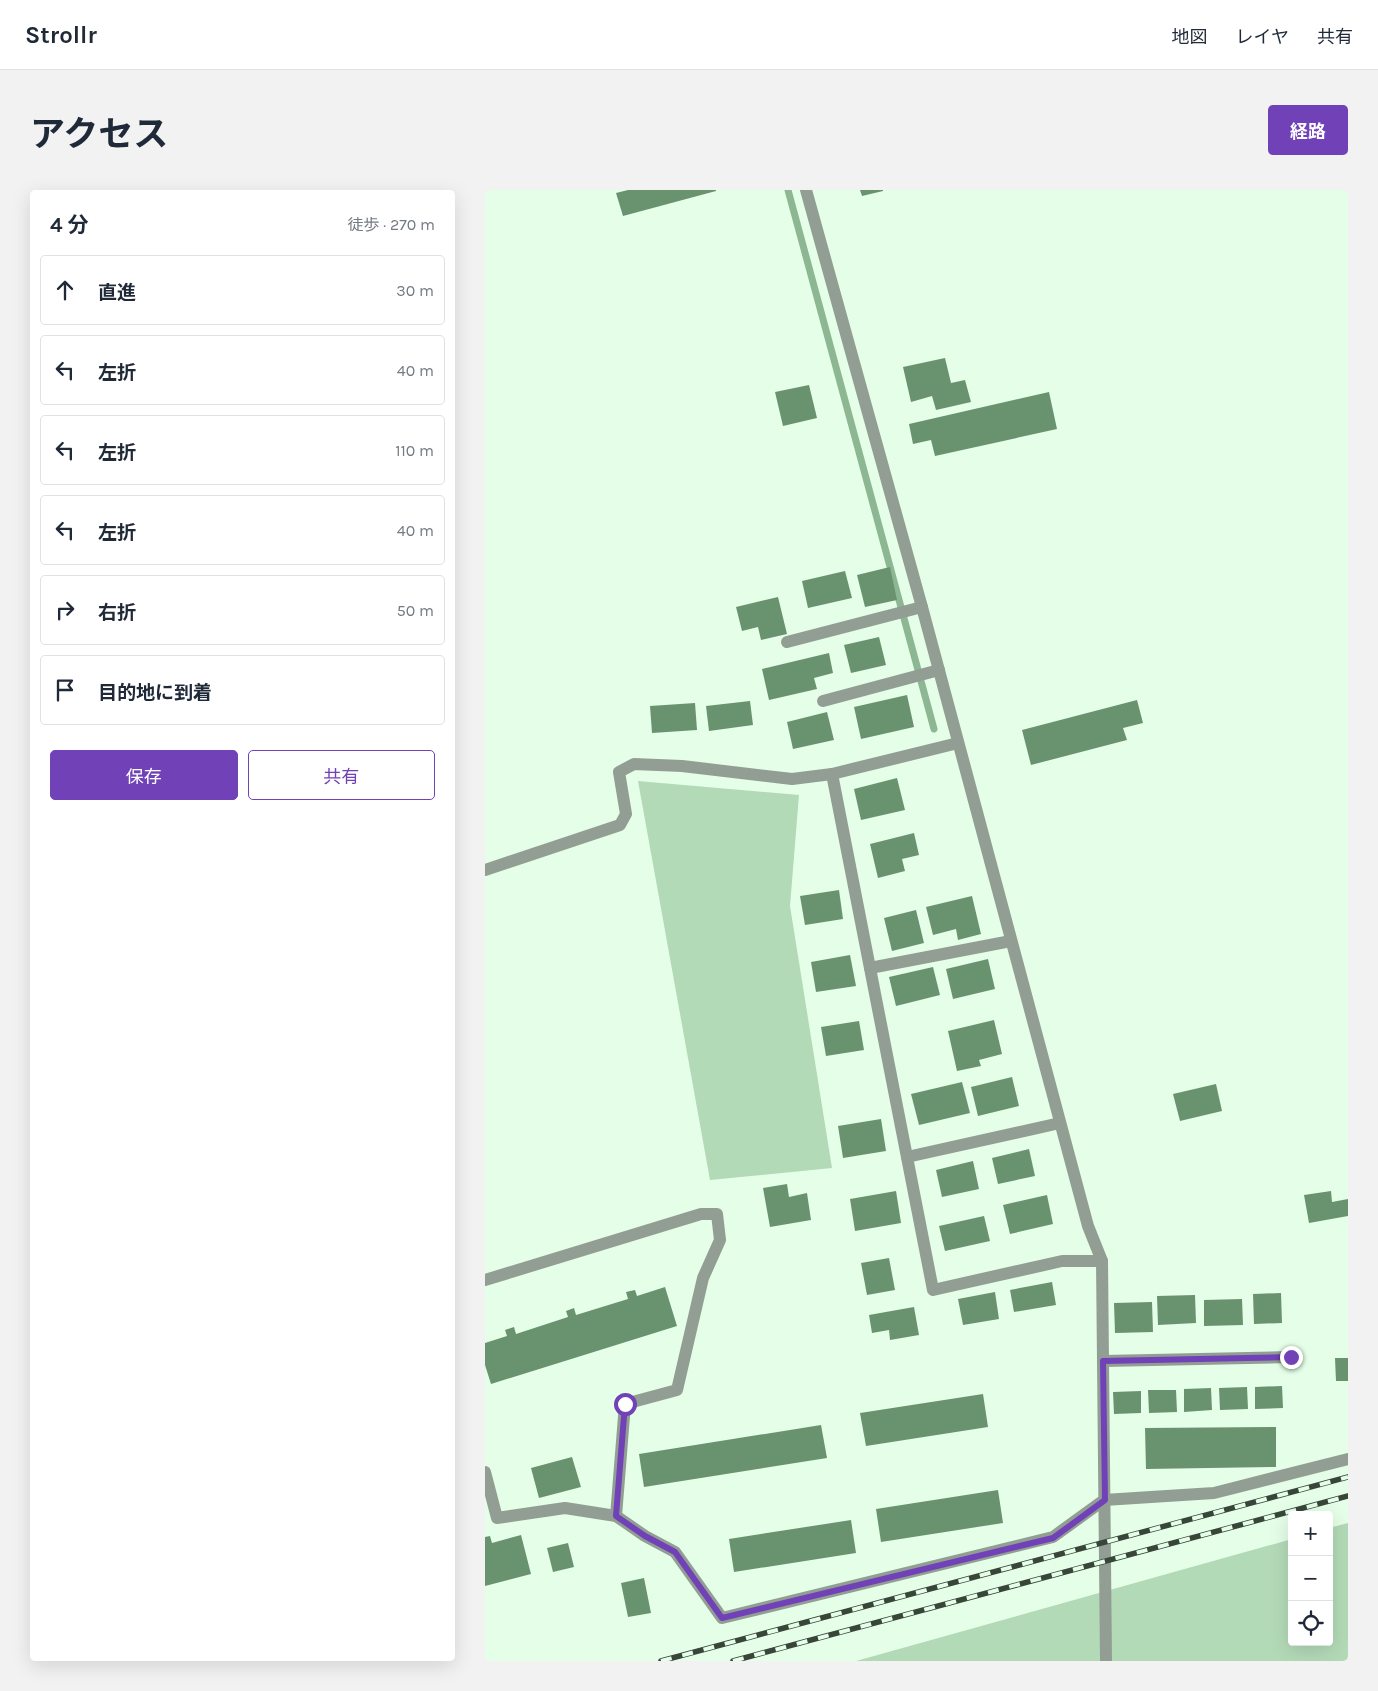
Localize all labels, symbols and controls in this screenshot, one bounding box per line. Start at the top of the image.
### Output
text: Strollr [25,21,97,49]
text: 地図 [1172,26,1208,48]
text: レイヤ [1236,26,1289,48]
text: 共有 [1317,26,1353,48]
button: 経路 [1268,105,1348,155]
text: アクセス [30,114,168,155]
text: 4 分 [50,213,89,237]
text: 徒歩 · 270 m [347,215,435,234]
icon: ahead [51,276,79,304]
text: 30 m [396,281,434,300]
text: 直進 [98,282,136,304]
icon: left [51,356,79,384]
text: 40 m [397,361,434,380]
text: 左折 [98,362,136,384]
icon: left [51,436,79,464]
text: 110 m [395,441,434,460]
text: 左折 [98,442,136,464]
icon: left [51,516,79,544]
text: 40 m [397,521,434,540]
text: 左折 [98,522,136,544]
icon: right [51,596,79,624]
text: 50 m [397,601,434,620]
text: 右折 [98,602,136,624]
icon: arrive [51,676,79,704]
text: 目的地に到着 [98,682,212,704]
button: 保存 [50,750,238,800]
button: 共有 [248,750,435,800]
route end [1280,1346,1303,1369]
route start [614,1393,637,1416]
map controls [1288,1511,1333,1646]
button: + [1288,1511,1333,1556]
button: − [1288,1556,1333,1601]
button: locate [1288,1601,1333,1646]

